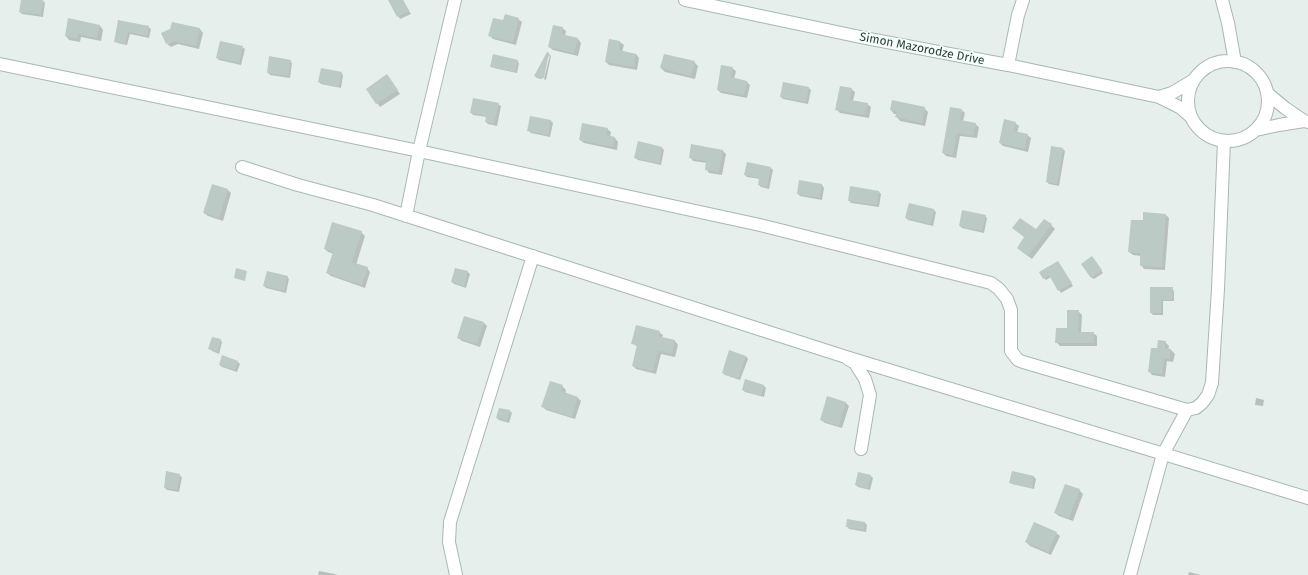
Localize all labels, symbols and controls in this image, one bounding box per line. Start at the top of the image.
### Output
street label: Simon Mazorodze Drive [858,30,986,68]

